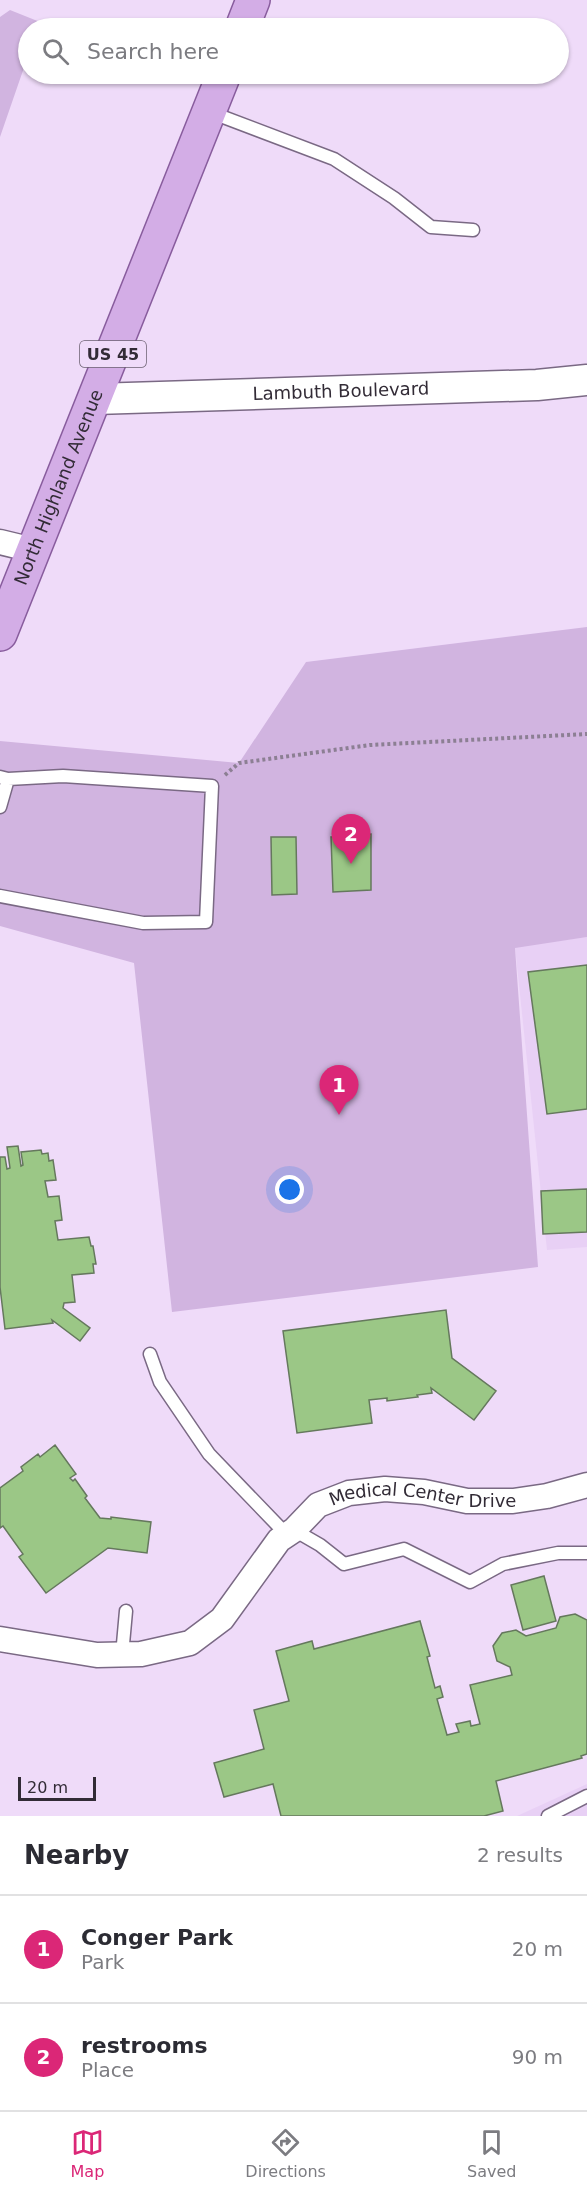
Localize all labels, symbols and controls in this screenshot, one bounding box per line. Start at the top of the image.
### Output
search box [18,18,569,84]
icon: search [39,35,72,68]
text: Search here [87,39,219,64]
road number: US 45 [80,341,146,367]
street label: Lambuth Boulevard [252,377,430,404]
street label: North Highland Avenue [10,386,107,588]
pin: 2 [332,814,370,864]
pin: 1 [320,1066,358,1115]
your location [275,1175,304,1204]
street label: Medical Center Drive [326,1478,516,1511]
scale bar [18,1774,96,1802]
text: 20 m [27,1778,68,1797]
text: Nearby [24,1840,129,1870]
text: 2 results [477,1843,563,1867]
text: Conger Park [81,1925,233,1950]
text: 1 [37,1937,50,1961]
text: 20 m [512,1937,563,1961]
text: Park [81,1950,124,1974]
text: restrooms [81,2033,207,2058]
text: 2 [37,2045,50,2069]
text: 90 m [512,2045,563,2069]
text: Place [81,2058,134,2082]
tab: Map [71,2126,104,2181]
tab: Directions [245,2126,326,2181]
tab: Saved [467,2126,516,2181]

